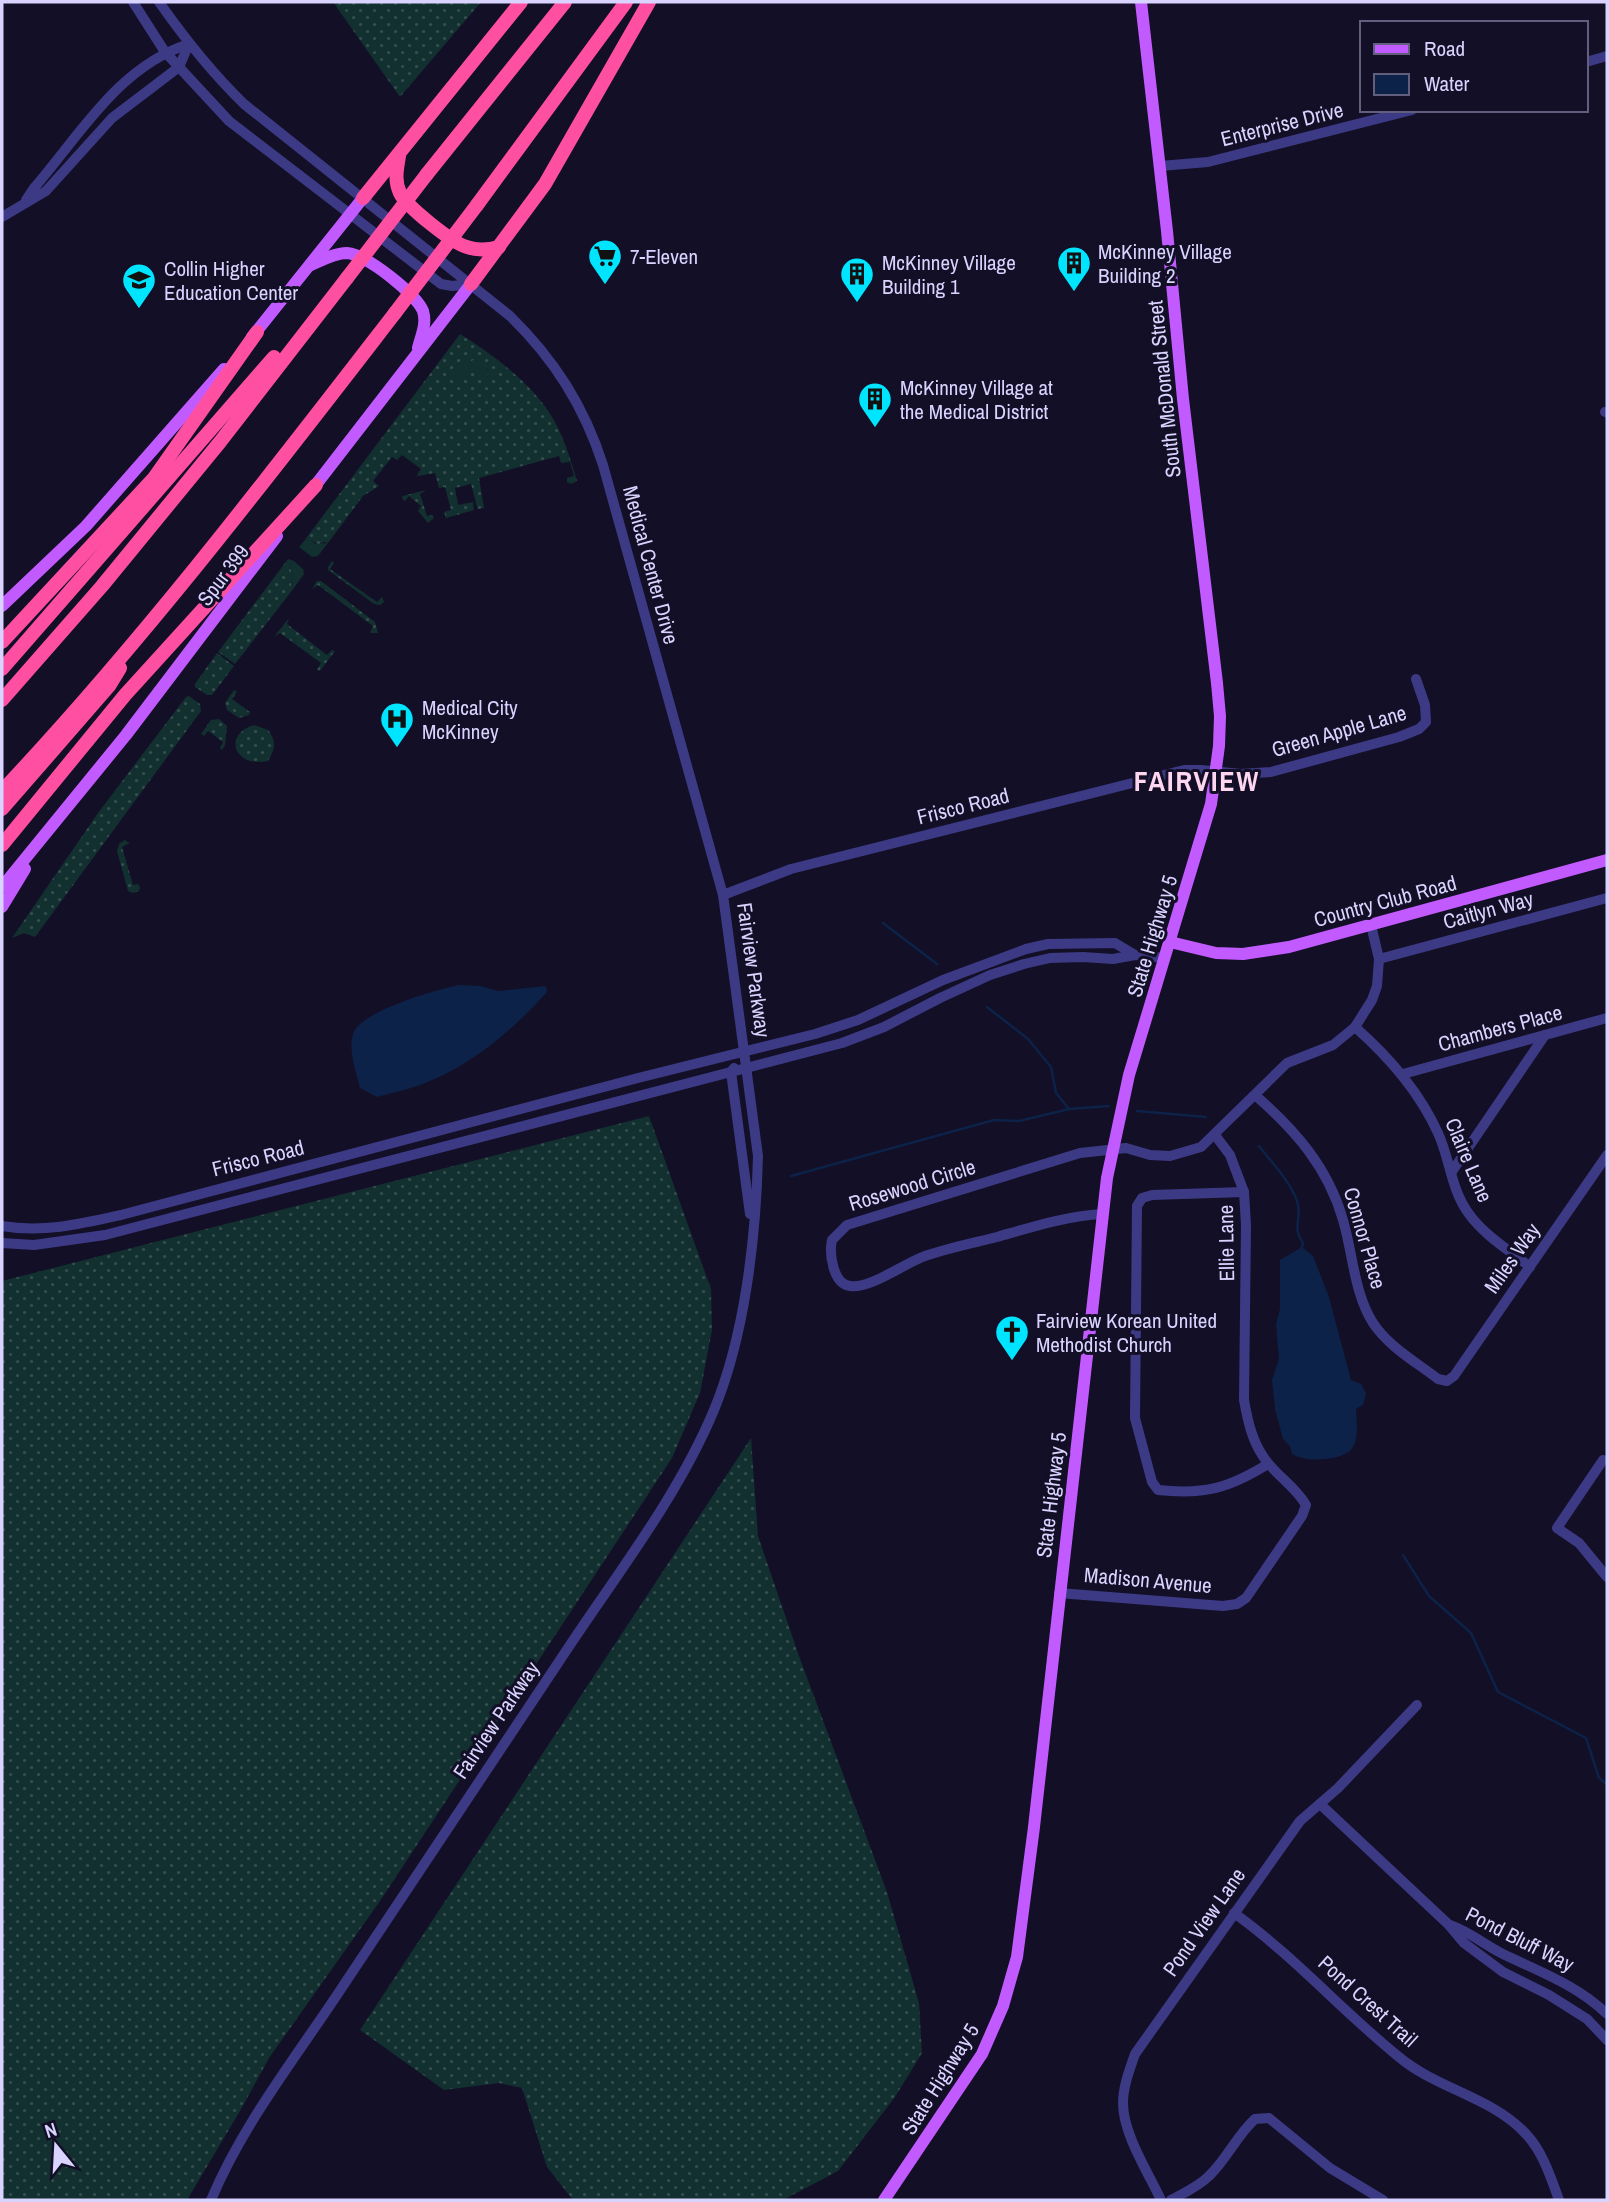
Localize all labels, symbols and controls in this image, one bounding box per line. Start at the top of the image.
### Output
legend [1360,21,1588,112]
text: Road [1424,34,1465,63]
text: Water [1424,69,1470,98]
street label: Enterprise Drive [1218,95,1346,153]
supermarket icon: 7-Eleven [586,237,624,286]
place label: McKinney Village Building 2 [1098,237,1232,290]
place label: 7-Eleven [630,242,698,271]
building icon: McKinney Village Building 2 [1055,244,1093,293]
place label: McKinney Village Building 1 [882,248,1016,301]
place label: Collin Higher Education Center [164,254,298,307]
building icon: McKinney Village Building 1 [838,255,876,304]
school or university icon: Collin Higher Education Center [120,261,158,310]
street label: South McDonald Street [1140,299,1188,479]
place label: McKinney Village at the Medical District [900,373,1053,426]
building icon: McKinney Village at the Medical District [856,380,894,429]
street label: Medical Center Drive [616,483,686,647]
street label: Spur 399 [190,538,256,612]
place label: Medical City McKinney [422,693,518,746]
street label: Green Apple Lane [1268,698,1410,764]
hospital icon: Medical City McKinney [378,700,416,749]
district label: FAIRVIEW [1134,762,1260,800]
street label: Frisco Road [914,781,1012,831]
street label: Country Club Road [1311,868,1459,934]
street label: State Highway 5 [1120,871,1184,1001]
street label: Caitlyn Way [1440,884,1537,936]
street label: Fairview Parkway [730,901,778,1040]
street label: Chambers Place [1435,998,1565,1058]
street label: Claire Lane [1438,1113,1500,1207]
street label: Frisco Road [209,1133,307,1183]
street label: Rosewood Circle [845,1152,979,1218]
street label: Connor Place [1337,1184,1393,1292]
street label: Ellie Lane [1211,1204,1241,1282]
street label: Miles Way [1477,1217,1547,1299]
place label: Fairview Korean United Methodist Church [1036,1306,1217,1359]
church icon: Fairview Korean United Methodist Church [993,1313,1031,1362]
street label: State Highway 5 [1029,1431,1073,1559]
street label: Madison Avenue [1083,1560,1213,1600]
street label: Fairview Parkway [446,1655,546,1784]
street label: Pond View Lane [1156,1862,1252,1982]
street label: Pond Bluff Way [1461,1899,1579,1979]
street label: Pond Crest Trail [1312,1949,1424,2053]
street label: State Highway 5 [894,2018,986,2140]
north arrow [21,2111,91,2181]
text: N [41,2116,60,2144]

